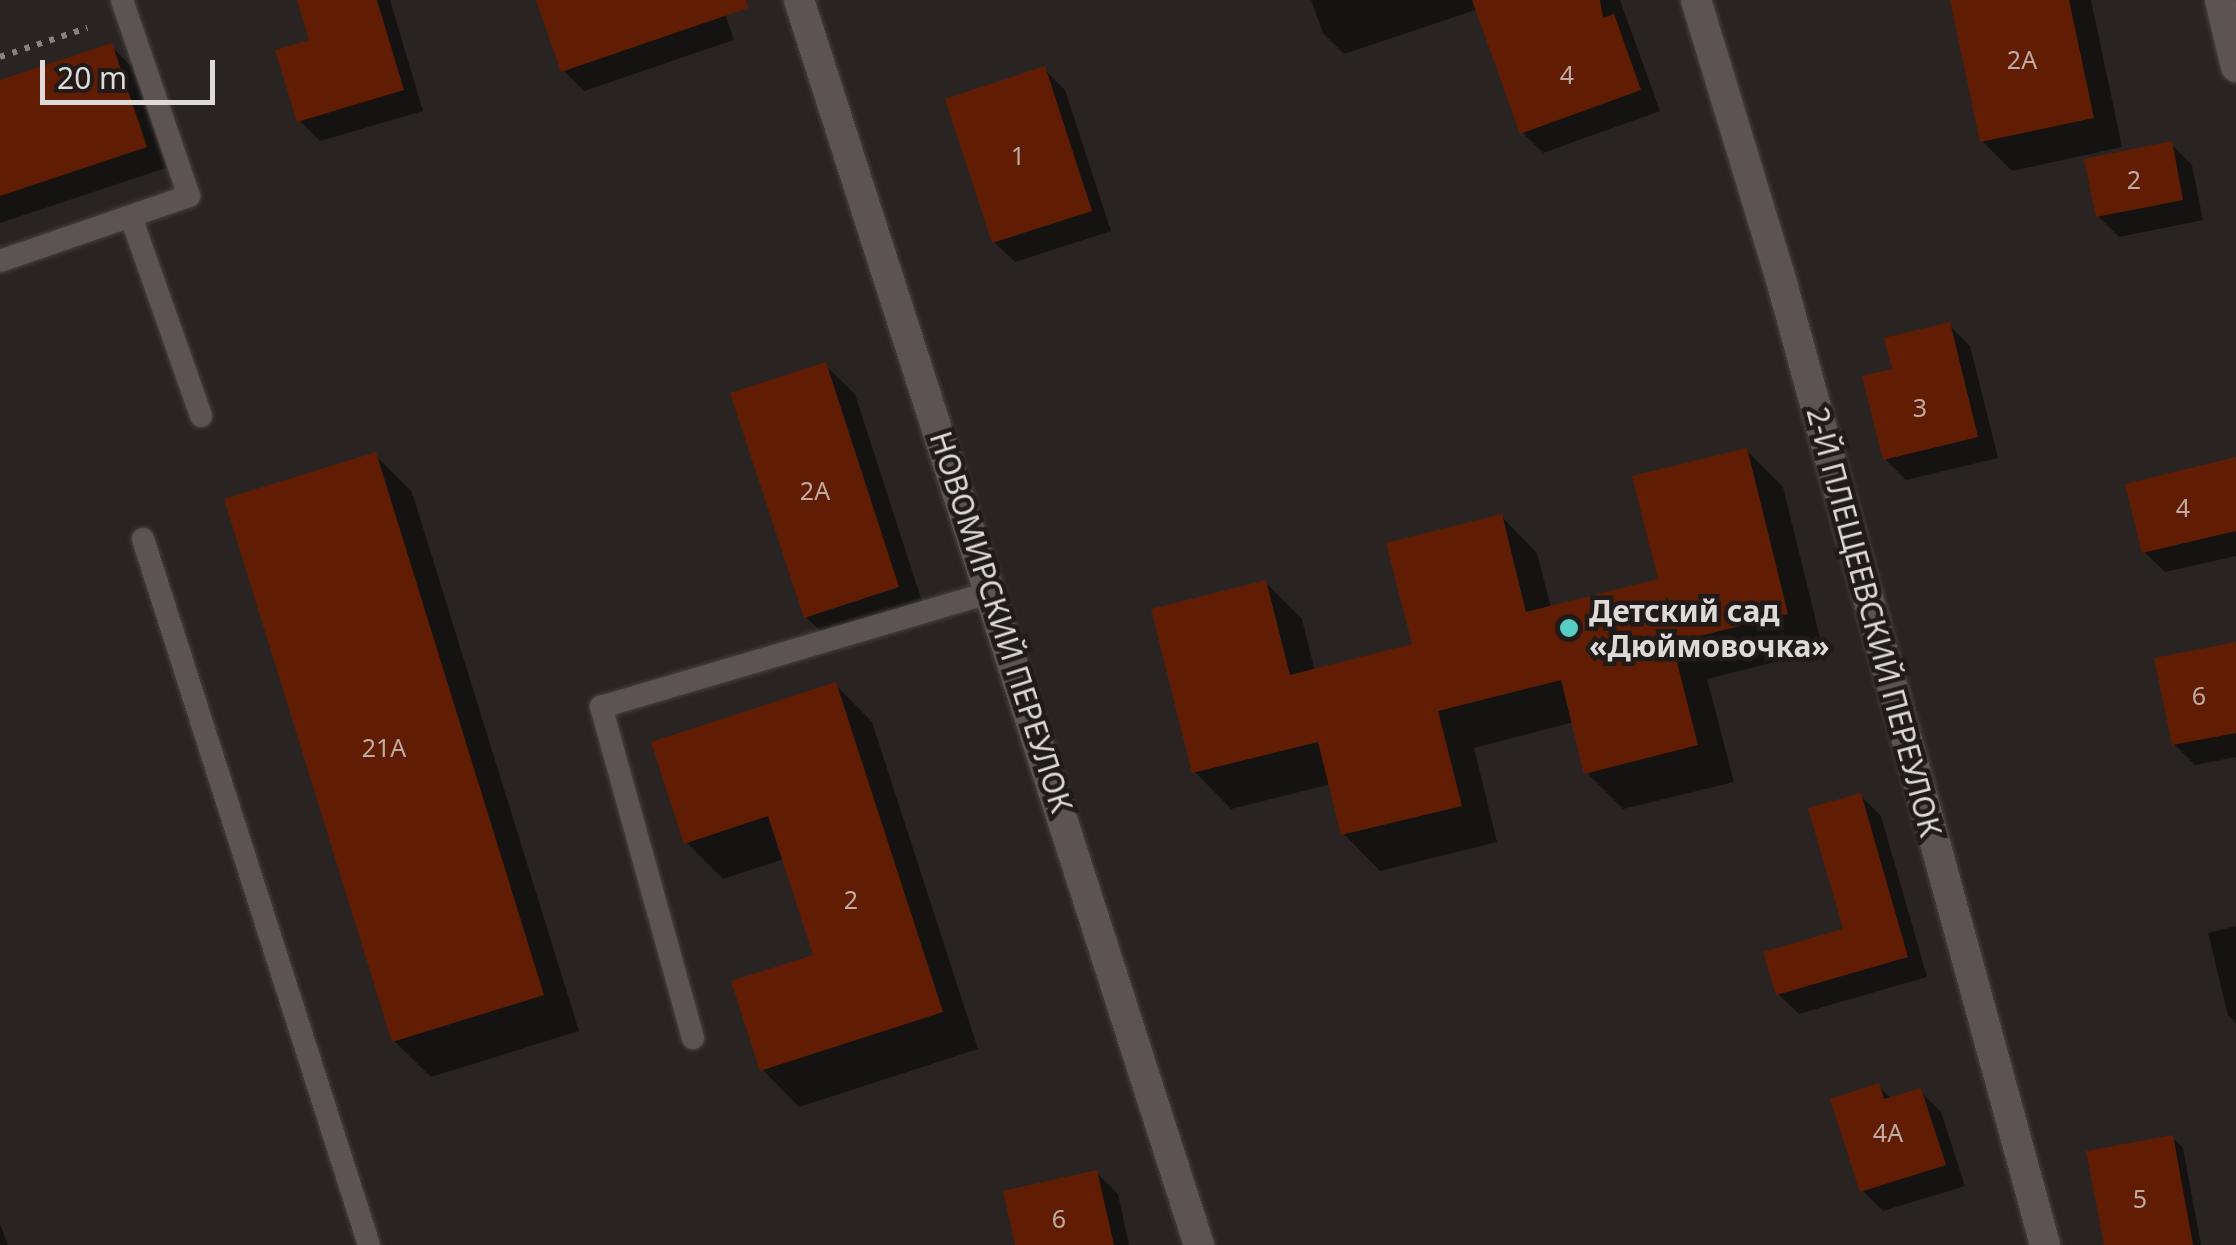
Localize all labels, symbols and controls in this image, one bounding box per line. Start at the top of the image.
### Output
scale bar [45,40,220,102]
house number: 2А [2007,44,2037,74]
text: 20 m [57,57,127,98]
house number: 4 [1560,59,1574,89]
house number: 1 [1011,140,1025,170]
house number: 2 [2127,164,2141,194]
house number: 3 [1913,392,1927,422]
street label: 2-Й ПЛЕЩЕЕВСКИЙ ПЕРЕУЛОК [1799,403,1949,841]
street label: НОВОМИРСКИЙ ПЕРЕУЛОК [922,427,1080,817]
house number: 2А [800,475,830,505]
house number: 4 [2176,492,2190,522]
place label: Детский сад «Дюймовочка» [1589,593,1830,664]
marker: Детский сад «Дюймовочка» [1558,617,1580,639]
house number: 6 [2192,680,2206,710]
house number: 21А [362,732,406,762]
house number: 2 [844,884,858,914]
house number: 4А [1873,1117,1903,1147]
house number: 5 [2133,1183,2147,1213]
house number: 6 [1052,1203,1066,1233]

